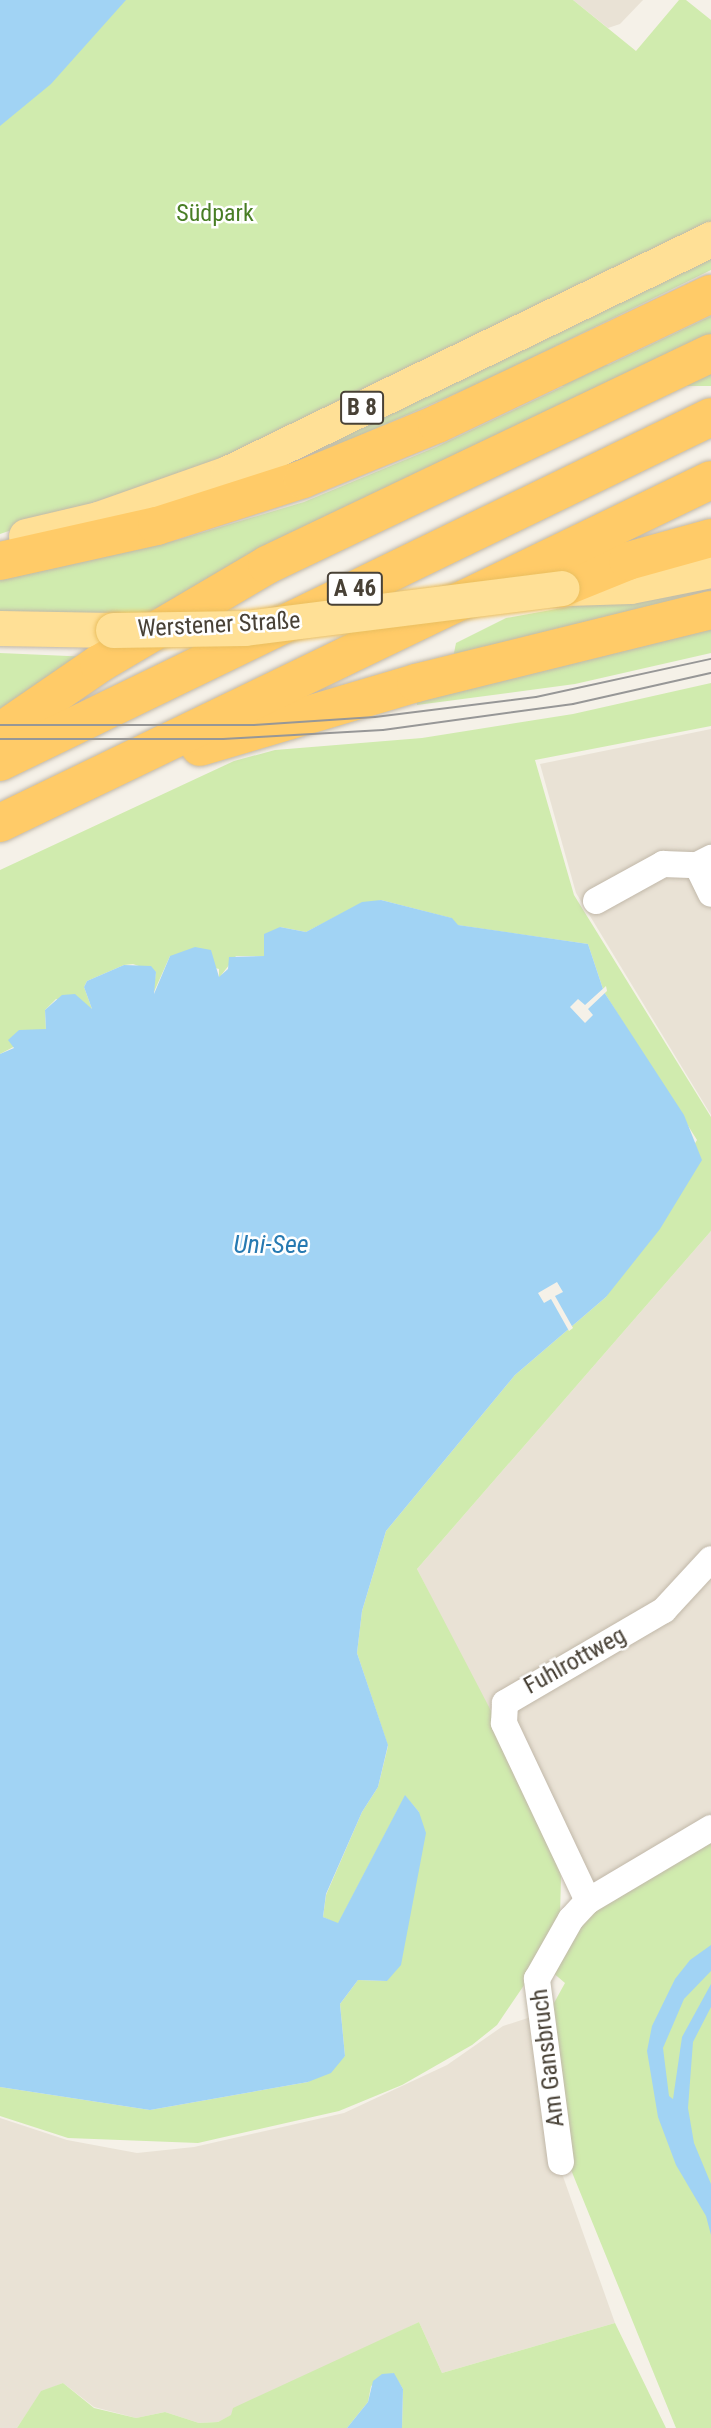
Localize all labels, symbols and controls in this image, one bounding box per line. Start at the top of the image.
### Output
park label: Südpark [176,200,254,228]
road number: B 8 [339,388,385,428]
road number: A 46 [325,569,385,608]
street label: Werstener Straße [137,606,301,644]
water label: Uni-See [233,1229,309,1261]
street label: Fuhlrottweg [519,1621,631,1701]
street label: Am Gansbruch [525,1987,571,2129]

